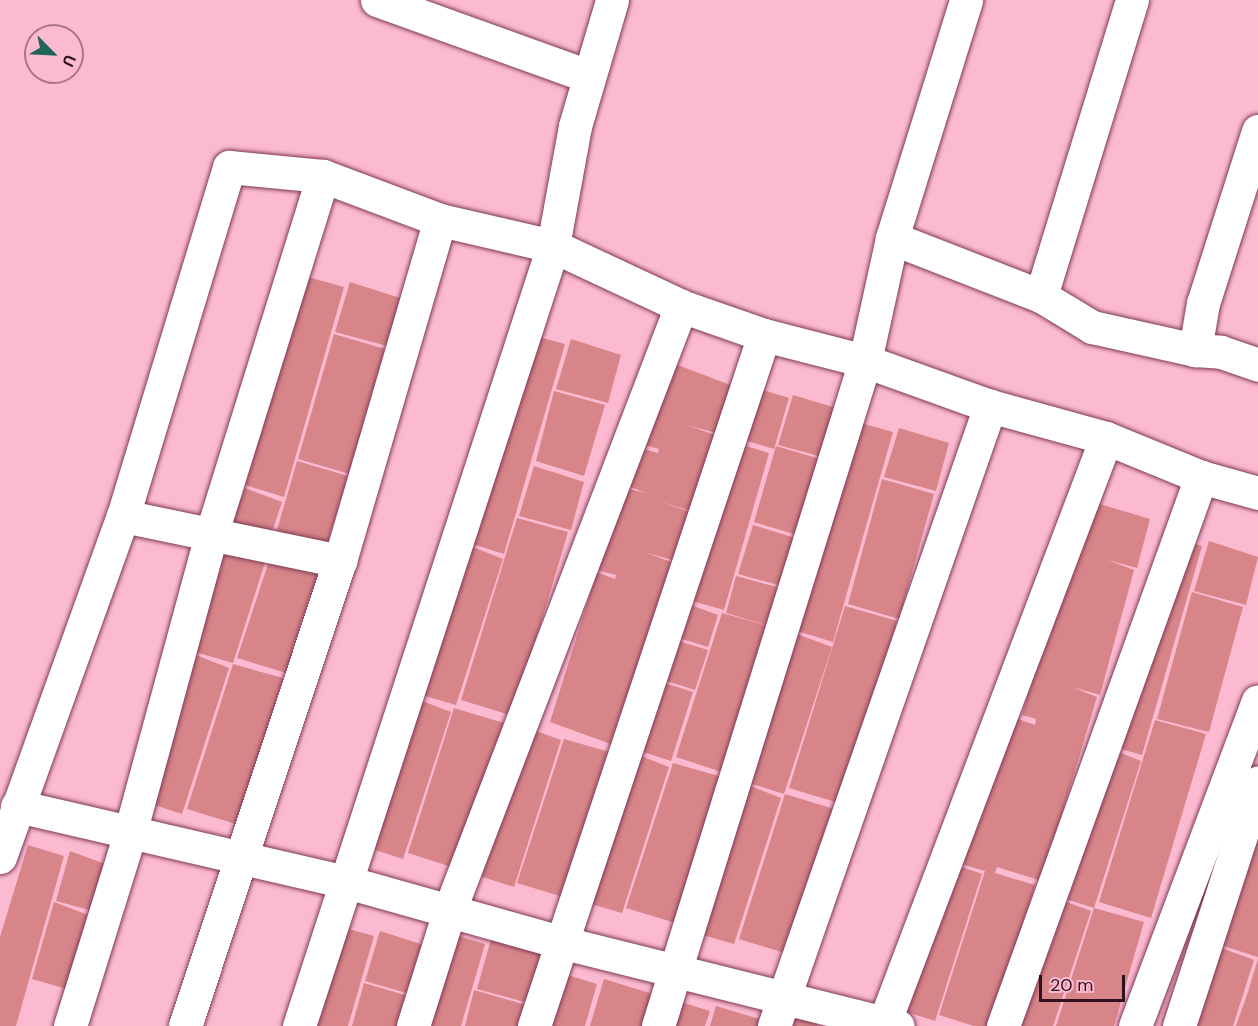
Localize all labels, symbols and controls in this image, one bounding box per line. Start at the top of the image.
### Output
north arrow [24,24,84,84]
text: U [57,51,81,70]
scale bar [1042,963,1128,1001]
text: 20 m [1050,973,1093,997]

